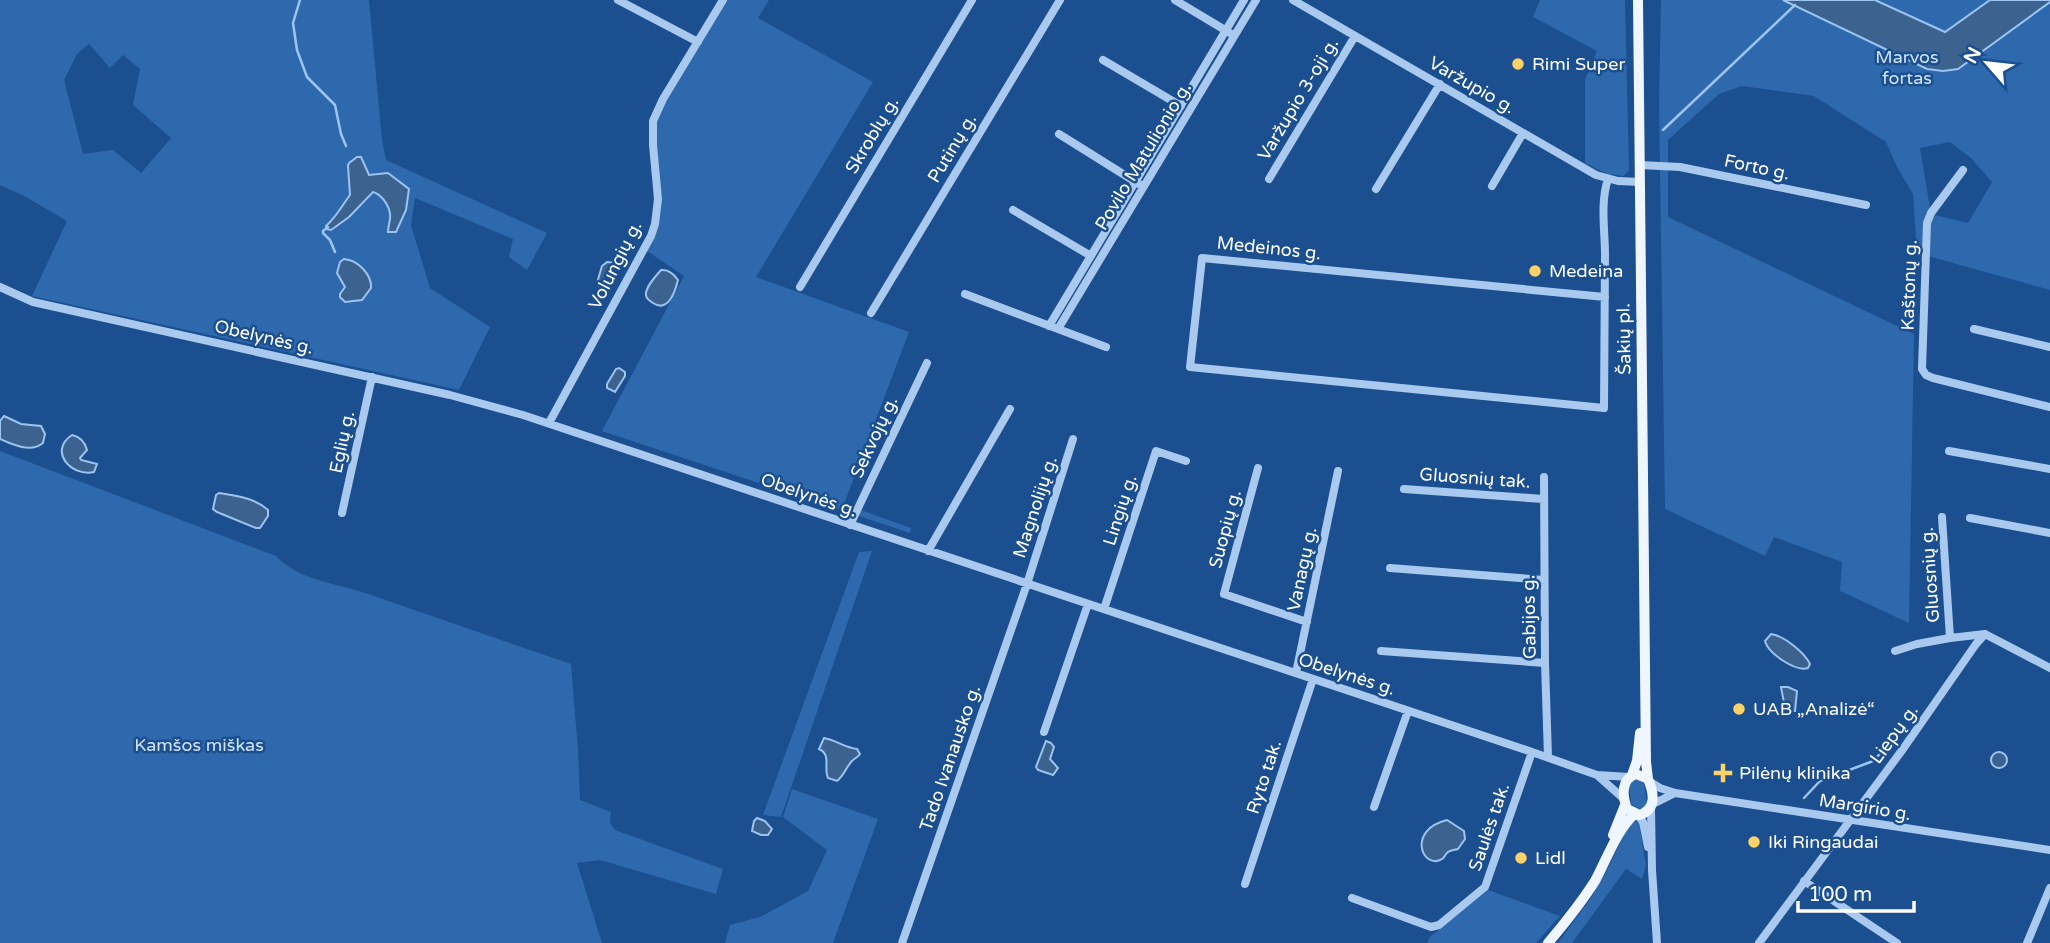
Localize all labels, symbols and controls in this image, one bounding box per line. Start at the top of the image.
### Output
north arrow [1952,28,2022,98]
street label: Varžupio 3-oji g. [1253,34,1343,164]
text: N [1960,44,1986,67]
park label: Marvos fortas [1875,46,1939,89]
street label: Varžupio g. [1425,51,1519,119]
place label: Rimi Super [1532,53,1625,75]
marker: Rimi Super [1510,56,1526,72]
street label: Povilo Matulionio g. [1090,78,1196,234]
street label: Skroblų g. [840,93,904,177]
street label: Putinų g. [923,109,981,187]
street label: Forto g. [1722,149,1792,185]
street label: Volungių g. [583,217,647,313]
street label: Medeinos g. [1216,232,1322,264]
street label: Kaštonų g. [1896,239,1922,331]
place label: Medeina [1549,260,1623,282]
marker: Medeina [1527,263,1543,279]
street label: Šakių pl. [1612,303,1636,375]
street label: Obelynės g. [212,315,316,359]
street label: Sekvojų g. [845,393,903,481]
street label: Eglių g. [325,409,359,475]
street label: Magnolijų g. [1008,453,1062,561]
street label: Gluosnių tak. [1419,463,1531,493]
street label: Obelynės g. [758,468,860,522]
street label: Lingių g. [1098,472,1142,548]
street label: Suopių g. [1204,487,1246,571]
street label: Vanagų g. [1282,525,1322,613]
street label: Gluosnių g. [1916,526,1944,624]
street label: Gabijos g. [1517,575,1541,659]
street label: Obelynės g. [1296,648,1398,700]
street label: Tado Ivanausko g. [915,682,985,834]
place label: UAB „Analizė“ [1753,698,1875,720]
street label: Liepų g. [1865,700,1923,768]
marker: UAB „Analizė“ [1731,701,1747,717]
park label: Kamšos miškas [134,734,264,756]
street label: Ryto tak. [1242,737,1286,817]
place label: Pilėnų klinika [1739,762,1851,784]
marker: Pilėnų klinika [1713,763,1733,783]
street label: Saulės tak. [1464,780,1514,874]
street label: Margirio g. [1817,789,1913,825]
place label: Iki Ringaudai [1768,831,1879,853]
marker: Iki Ringaudai [1746,834,1762,850]
place label: Lidl [1535,847,1566,869]
marker: Lidl [1513,850,1529,866]
scale bar [1798,870,1913,914]
text: 100 m [1808,882,1872,907]

